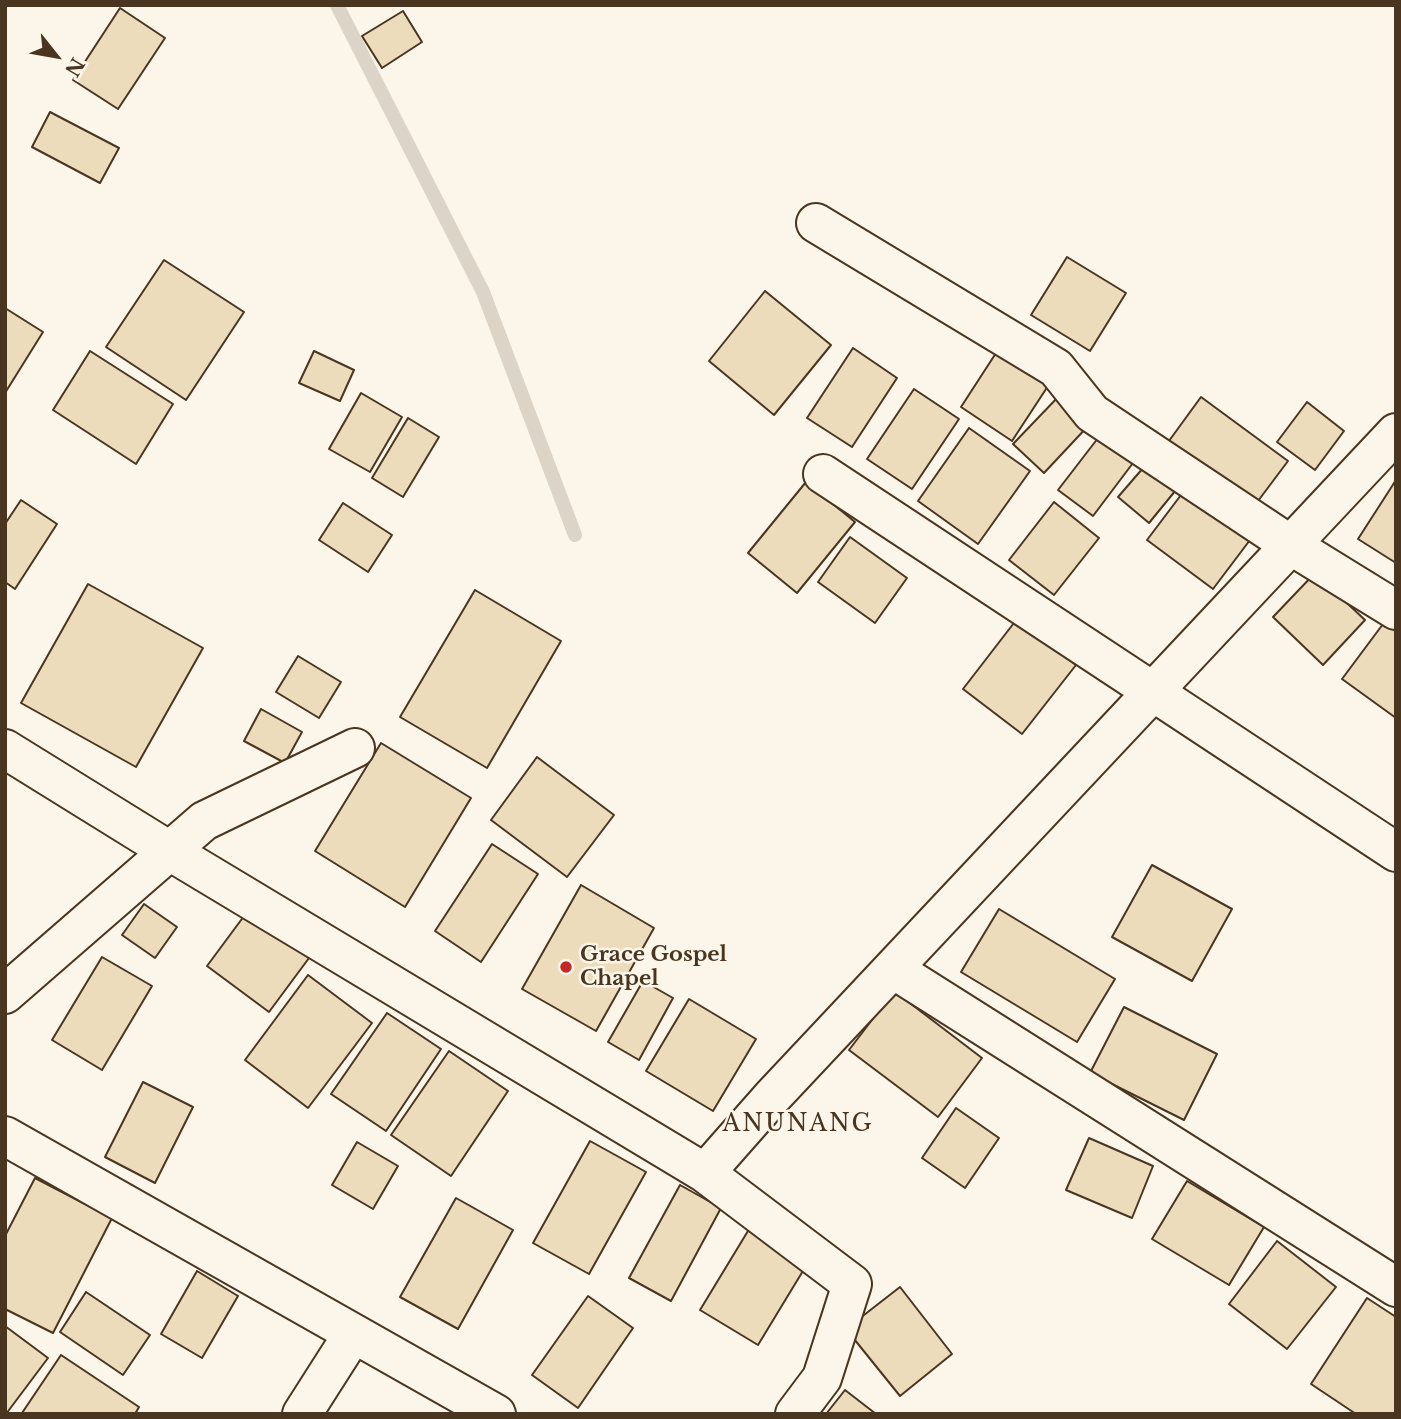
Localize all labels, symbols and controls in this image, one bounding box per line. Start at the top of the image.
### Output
north arrow [21,21,91,91]
text: N [60,53,89,81]
place label: Grace Gospel Chapel [580,942,727,992]
marker: Grace Gospel Chapel [558,959,574,975]
district label: ANUNANG [723,1111,873,1139]

